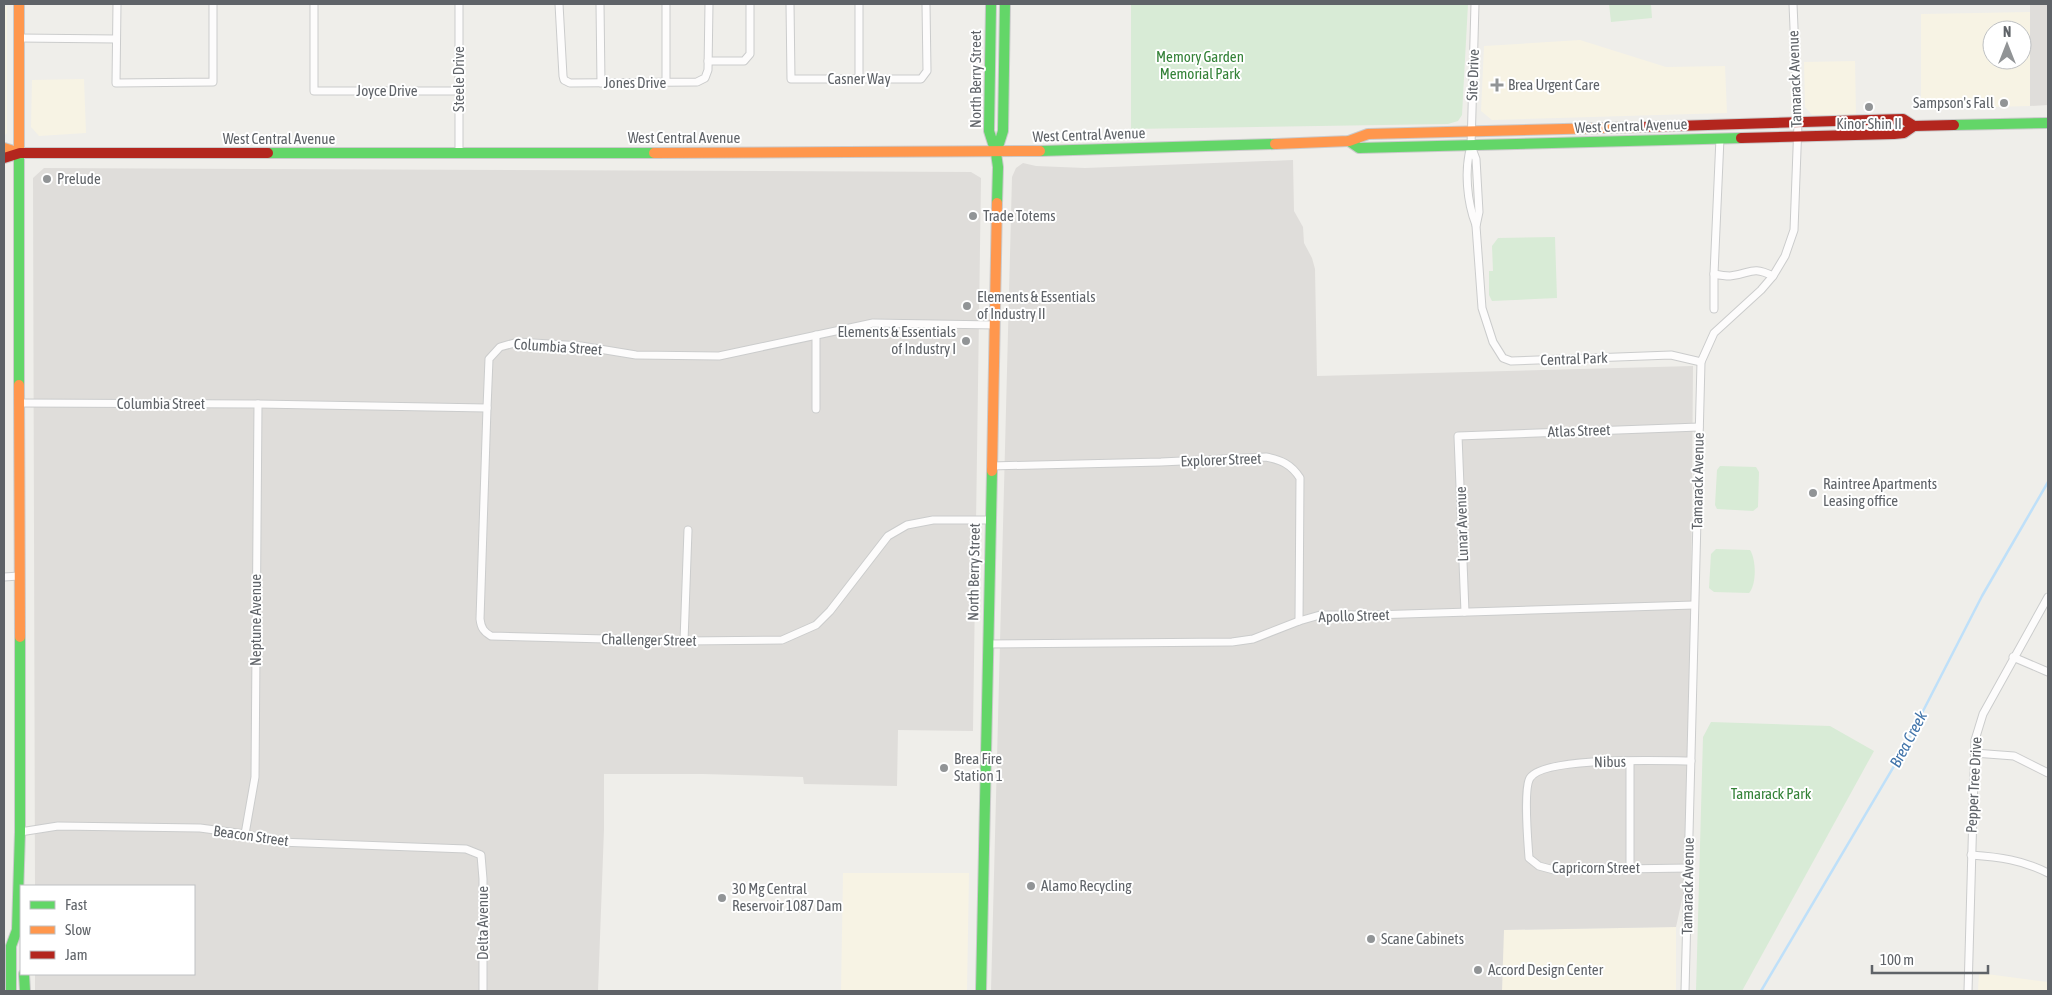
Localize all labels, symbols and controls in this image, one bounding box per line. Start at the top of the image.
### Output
north arrow [1982,20,2032,70]
text: N [2003,24,2011,40]
street label: North Berry Street [967,30,984,128]
street label: Tamarack Avenue [1784,30,1805,128]
street label: Steele Drive [450,46,467,112]
park label: Memory Garden Memorial Park [1156,48,1244,82]
street label: Site Drive [1463,49,1482,101]
street label: Casner Way [827,70,891,87]
street label: Jones Drive [604,74,666,91]
place label: Brea Urgent Care [1508,76,1600,93]
marker: Brea Urgent Care [1490,78,1504,92]
street label: Joyce Drive [356,82,418,99]
place label: Sampson's Fall [1913,94,1994,111]
marker: Sampson's Fall [1998,97,2010,109]
marker: Kinor Shin II [1863,101,1875,113]
street label: West Central Avenue [1574,115,1688,136]
place label: Kinor Shin II [1836,115,1902,132]
street label: West Central Avenue [1032,124,1146,145]
street label: West Central Avenue [628,129,741,146]
street label: West Central Avenue [223,130,336,147]
place label: Prelude [57,170,101,187]
marker: Prelude [41,173,53,185]
place label: Trade Totems [983,207,1056,224]
marker: Trade Totems [967,210,979,222]
place label: Elements & Essentials of Industry II [977,288,1096,322]
marker: Elements & Essentials of Industry II [961,300,973,312]
place label: Elements & Essentials of Industry I [837,323,956,357]
street label: Columbia Street [513,335,603,358]
marker: Elements & Essentials of Industry I [960,335,972,347]
street label: Central Park [1540,349,1608,368]
street label: Columbia Street [117,395,205,412]
street label: Atlas Street [1547,421,1611,440]
street label: Tamarack Avenue [1688,432,1707,530]
street label: Explorer Street [1180,450,1262,469]
place label: Raintree Apartments Leasing office [1823,475,1937,509]
street label: Lunar Avenue [1452,486,1471,562]
marker: Raintree Apartments Leasing office [1807,487,1819,499]
street label: North Berry Street [964,523,983,621]
street label: Neptune Avenue [247,574,264,666]
street label: Apollo Street [1318,606,1390,625]
street label: Challenger Street [601,630,697,649]
water label: Brea Creek [1886,707,1931,770]
street label: Pepper Tree Drive [1962,736,1985,834]
place label: Brea Fire Station 1 [954,750,1003,784]
street label: Nibus [1594,753,1626,770]
marker: Brea Fire Station 1 [938,762,950,774]
park label: Tamarack Park [1731,785,1812,802]
street label: Beacon Street [212,822,290,849]
street label: Tamarack Avenue [1678,837,1697,935]
street label: Capricorn Street [1552,859,1640,876]
place label: Alamo Recycling [1041,877,1132,894]
place label: 30 Mg Central Reservoir 1087 Dam [732,880,842,914]
marker: Alamo Recycling [1025,880,1037,892]
legend [20,885,195,975]
street label: Delta Avenue [474,886,491,960]
marker: 30 Mg Central Reservoir 1087 Dam [716,892,728,904]
text: Fast [65,896,87,913]
text: Slow [65,921,91,938]
place label: Scane Cabinets [1381,930,1464,947]
marker: Scane Cabinets [1365,933,1377,945]
scale bar [1872,942,1988,974]
text: Jam [65,946,88,963]
text: 100 m [1880,951,1914,968]
place label: Accord Design Center [1488,961,1604,978]
marker: Accord Design Center [1472,964,1484,976]

